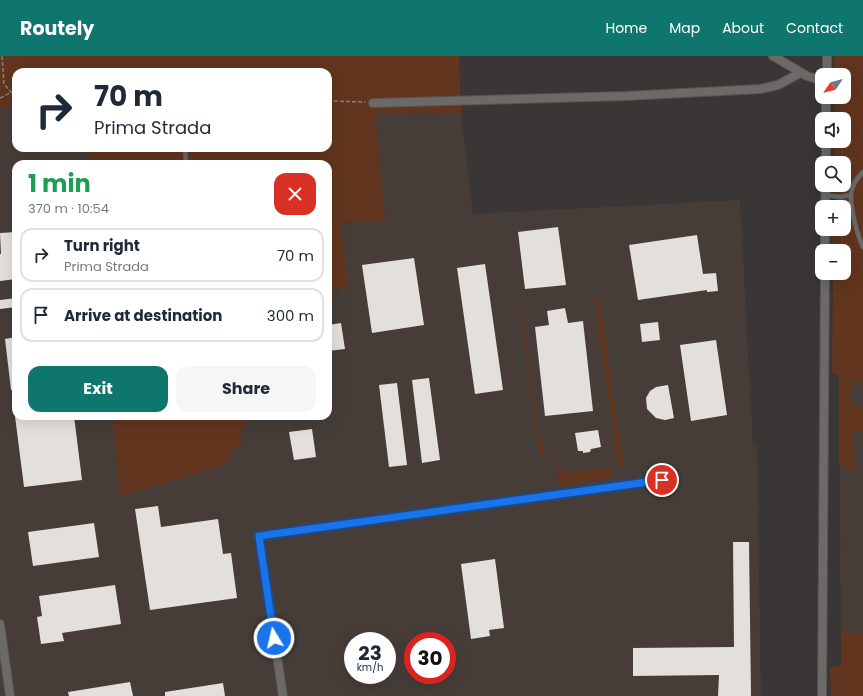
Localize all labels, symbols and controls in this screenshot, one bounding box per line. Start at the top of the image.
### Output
text: Routely [20,15,94,42]
text: Home [605,18,647,38]
text: Map [669,18,700,38]
text: About [722,18,764,38]
text: Contact [786,18,843,38]
north arrow [815,68,851,104]
map controls [815,68,851,280]
text: 70 m [94,77,163,116]
icon: right [28,84,80,136]
button: sound [815,112,851,148]
text: Prima Strada [94,115,211,140]
button: search [815,156,851,192]
text: 1 min [28,167,91,200]
button: close [274,173,316,215]
text: 370 m · 10:54 [28,199,109,218]
button: + [815,200,851,236]
text: Turn right [64,235,140,256]
icon: right [30,244,52,266]
button: − [815,244,851,280]
text: 70 m [277,245,314,266]
text: Prima Strada [64,257,149,276]
icon: arrive [30,304,52,326]
text: Arrive at destination [64,305,222,326]
text: 300 m [267,305,314,326]
button: Exit [28,366,168,412]
button: Share [176,366,316,412]
pin [645,463,679,497]
icon: arrive [651,469,673,491]
position arrow [253,617,295,659]
speed limit sign: 30 [404,632,456,684]
text: 23 [358,639,382,667]
text: km/h [357,660,383,675]

